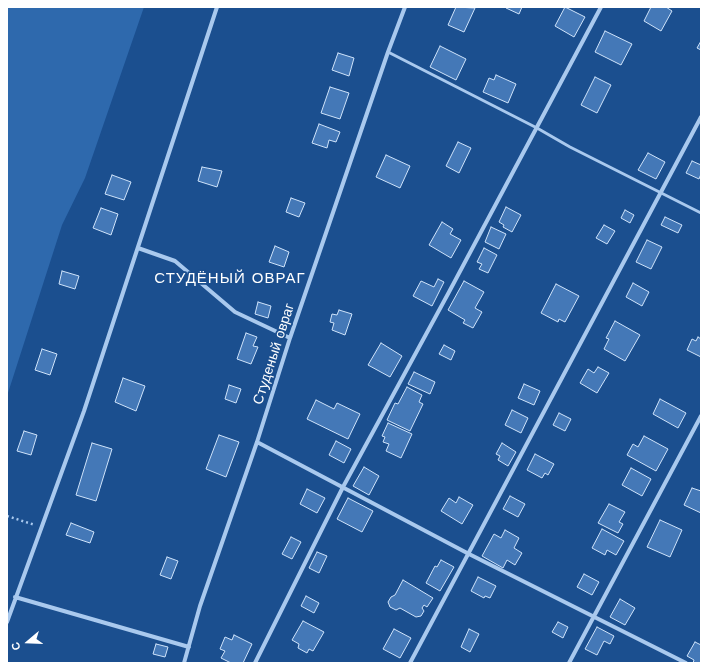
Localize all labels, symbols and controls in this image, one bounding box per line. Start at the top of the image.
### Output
district label: СТУДЁНЫЙ ОВРАГ [154,270,306,288]
street label: Студеный овраг [250,301,298,407]
north arrow [8,622,48,662]
text: С [9,640,24,652]

